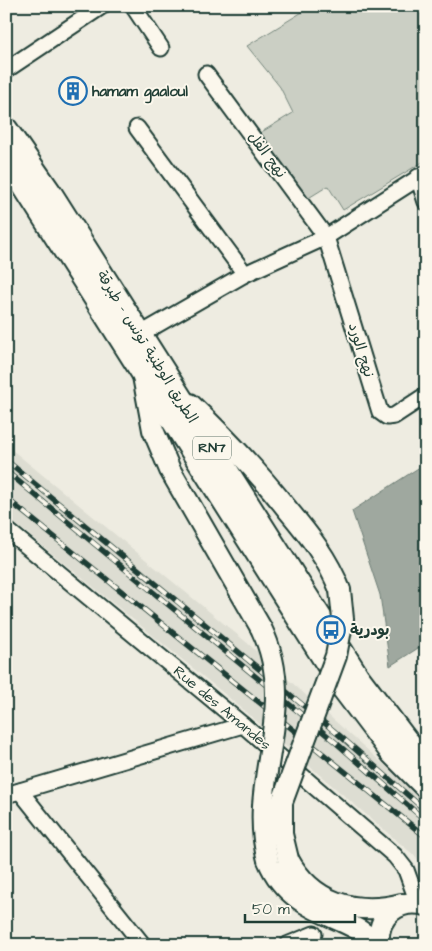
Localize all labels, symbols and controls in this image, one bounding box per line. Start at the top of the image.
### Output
building icon: hamam gaaloul [58,76,88,106]
place label: hamam gaaloul [92,81,188,104]
street label: نهج الفل [243,127,291,183]
street label: الطريق الوطنية تونس - طبرقة [91,267,203,427]
street label: نهج الورد [343,320,379,380]
road number: RN7 [193,436,231,459]
bus stop icon: بودرية [316,615,346,645]
place label: بودرية [350,620,389,641]
street label: Rue des Amandes [169,661,276,755]
scale bar [245,891,354,923]
text: 50 m [252,899,290,920]

